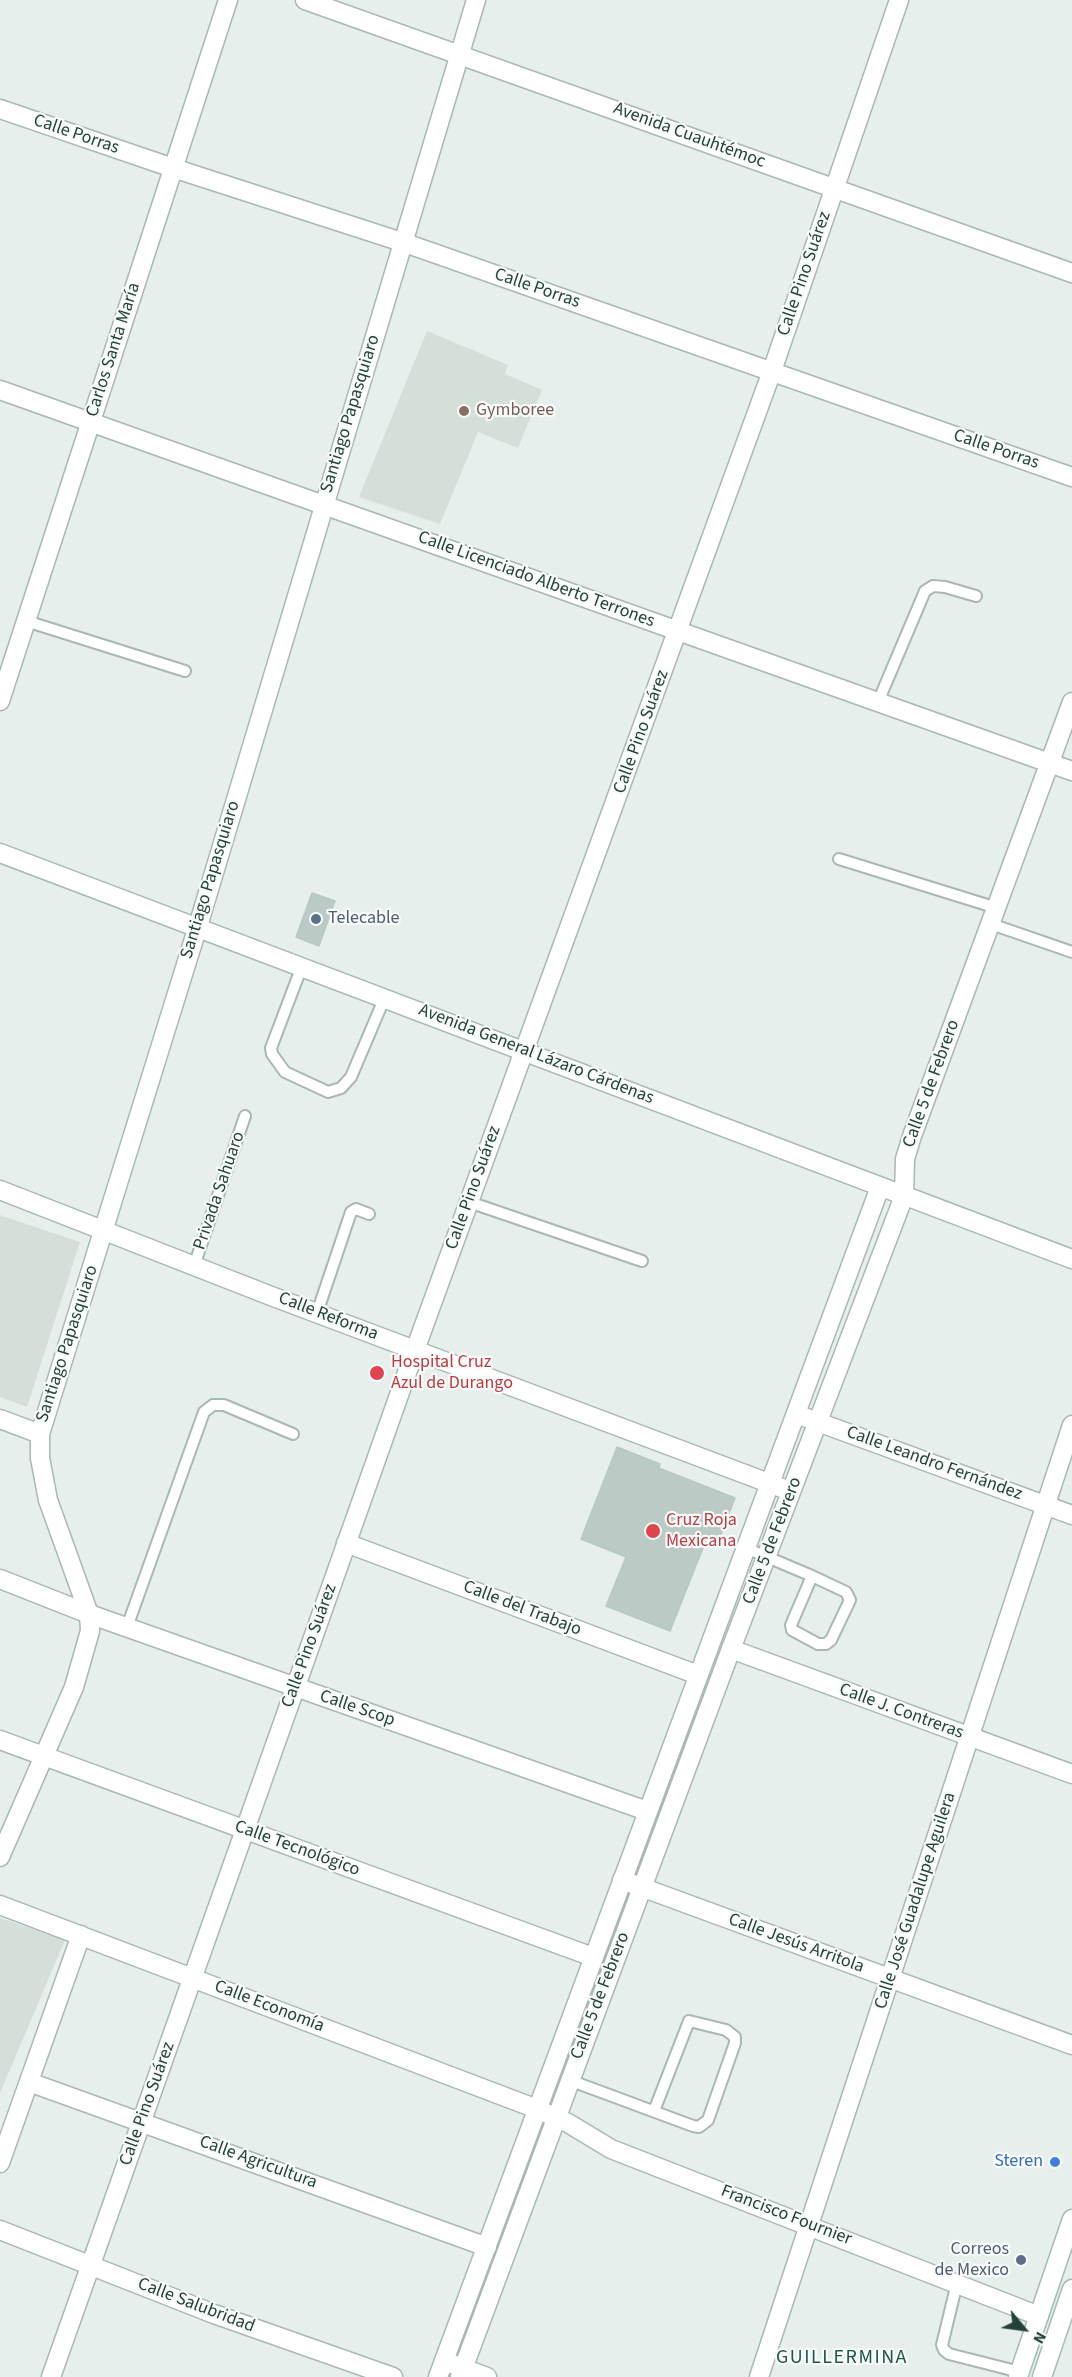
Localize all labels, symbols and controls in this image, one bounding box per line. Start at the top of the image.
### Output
street label: Avenida Cuauhtémoc [610,98,768,174]
street label: Calle Porras [30,110,122,160]
street label: Calle Pino Suárez [774,209,836,339]
street label: Calle Porras [491,264,583,314]
street label: Carlos Santa María [82,280,146,420]
street label: Santiago Papasquiaro [317,332,385,496]
place label: Gymboree [476,400,554,422]
marker: Gymboree [457,404,471,418]
street label: Calle Porras [950,425,1042,475]
street label: Calle Licenciado Alberto Terrones [415,527,657,633]
street label: Calle Pino Suárez [610,667,674,797]
street label: Santiago Papasquiaro [177,798,245,962]
place label: Telecable [328,908,399,930]
marker: Telecable [309,912,323,926]
street label: Avenida General Lázaro Cárdenas [415,1000,657,1110]
street label: Calle 5 de Febrero [899,1017,965,1151]
street label: Calle Pino Suárez [442,1123,506,1253]
street label: Privada Sahuaro [190,1129,250,1253]
street label: Santiago Papasquiaro [32,1263,104,1425]
street label: Calle Reforma [275,1288,381,1346]
place label: Hospital Cruz Azul de Durango [391,1352,513,1394]
marker: Hospital Cruz Azul de Durango [368,1364,386,1382]
street label: Calle Leandro Fernández [843,1422,1025,1506]
street label: Calle 5 de Febrero [739,1474,807,1608]
place label: Cruz Roja Mexicana [666,1510,737,1552]
marker: Cruz Roja Mexicana [644,1522,662,1540]
street label: Calle del Trabajo [460,1577,584,1641]
street label: Calle Pino Suárez [278,1581,342,1711]
street label: Calle J. Contreras [836,1679,966,1745]
street label: Calle Scop [316,1686,398,1732]
street label: Calle José Guadalupe Aguilera [871,1790,961,2012]
street label: Calle Tecnológico [231,1816,363,1882]
street label: Calle Jesús Arritola [725,1909,867,1979]
street label: Calle 5 de Febrero [567,1929,635,2063]
street label: Calle Economía [211,1976,327,2038]
street label: Calle Pino Suárez [116,2039,180,2169]
street label: Calle Agricultura [196,2132,320,2194]
place label: Steren [994,2151,1043,2173]
marker: Steren [1048,2155,1062,2169]
street label: Francisco Fournier [717,2181,855,2251]
place label: Correos de Mexico [935,2239,1009,2282]
marker: Correos de Mexico [1014,2253,1028,2267]
street label: Calle Salubridad [134,2274,258,2338]
north arrow [994,2299,1054,2359]
text: N [1028,2328,1052,2348]
district label: GUILLERMINA [776,2347,908,2371]

